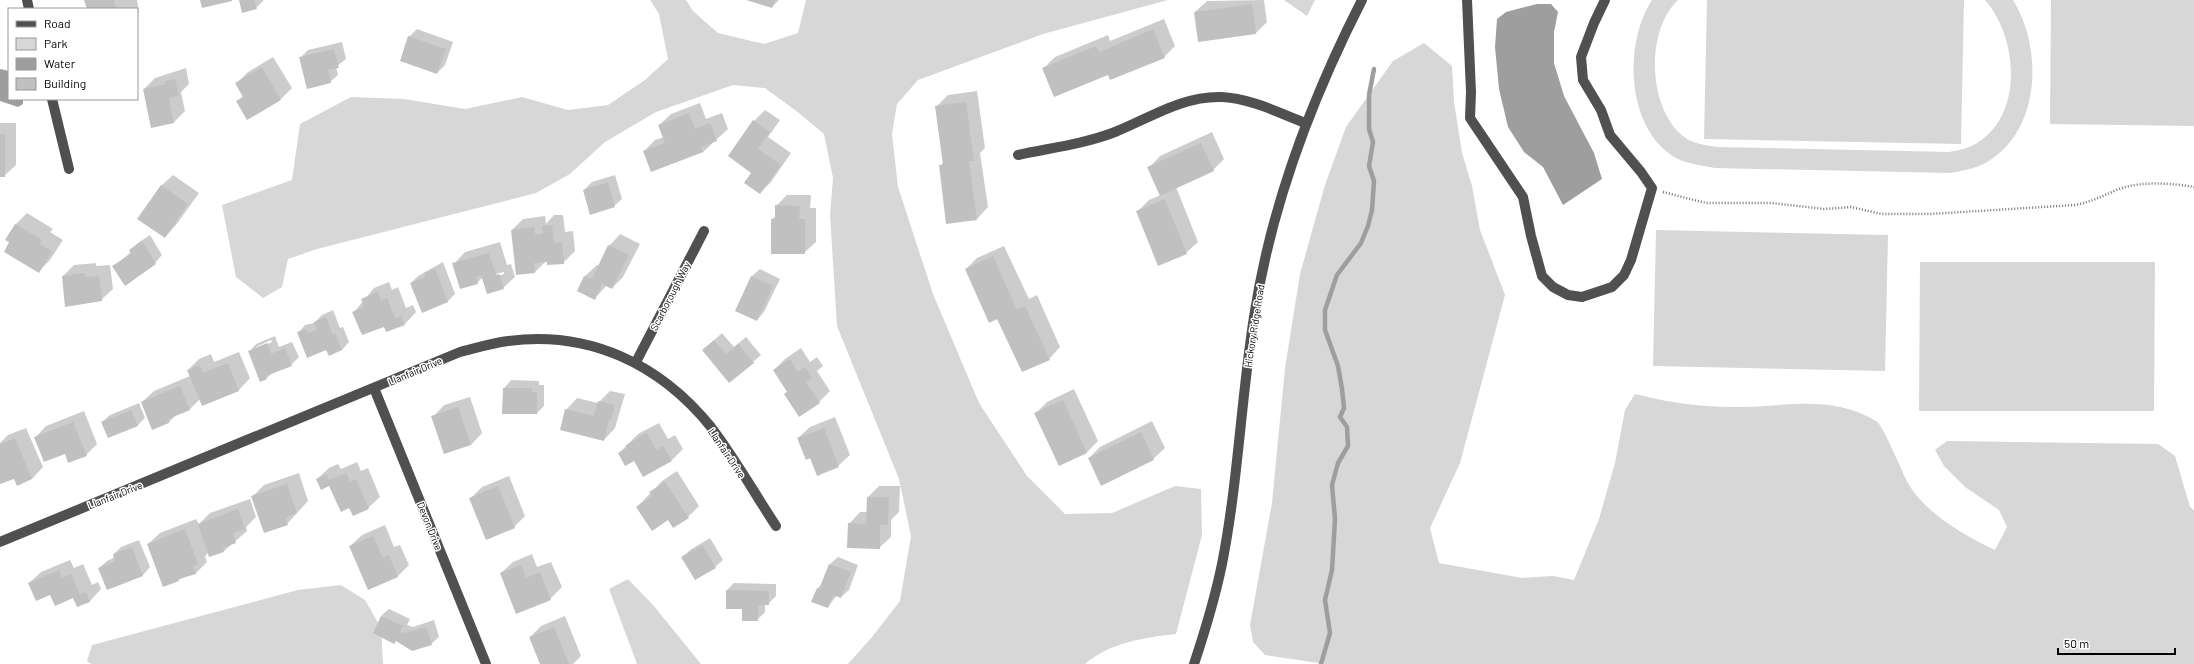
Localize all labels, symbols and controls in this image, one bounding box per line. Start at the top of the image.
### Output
legend [8,8,138,100]
text: Road [44,16,71,30]
text: Park [44,36,68,50]
text: Water [44,56,76,70]
text: Building [44,76,86,90]
street label: Scarborough Way [647,259,693,332]
street label: Hickory Ridge Road [1242,284,1266,368]
street label: Llanfair Drive [386,354,444,388]
street label: Llanfair Drive [706,426,748,480]
street label: Llanfair Drive [86,479,144,511]
street label: Devon Drive [415,500,445,552]
scale bar [2058,630,2175,656]
text: 50 m [2064,636,2089,650]

